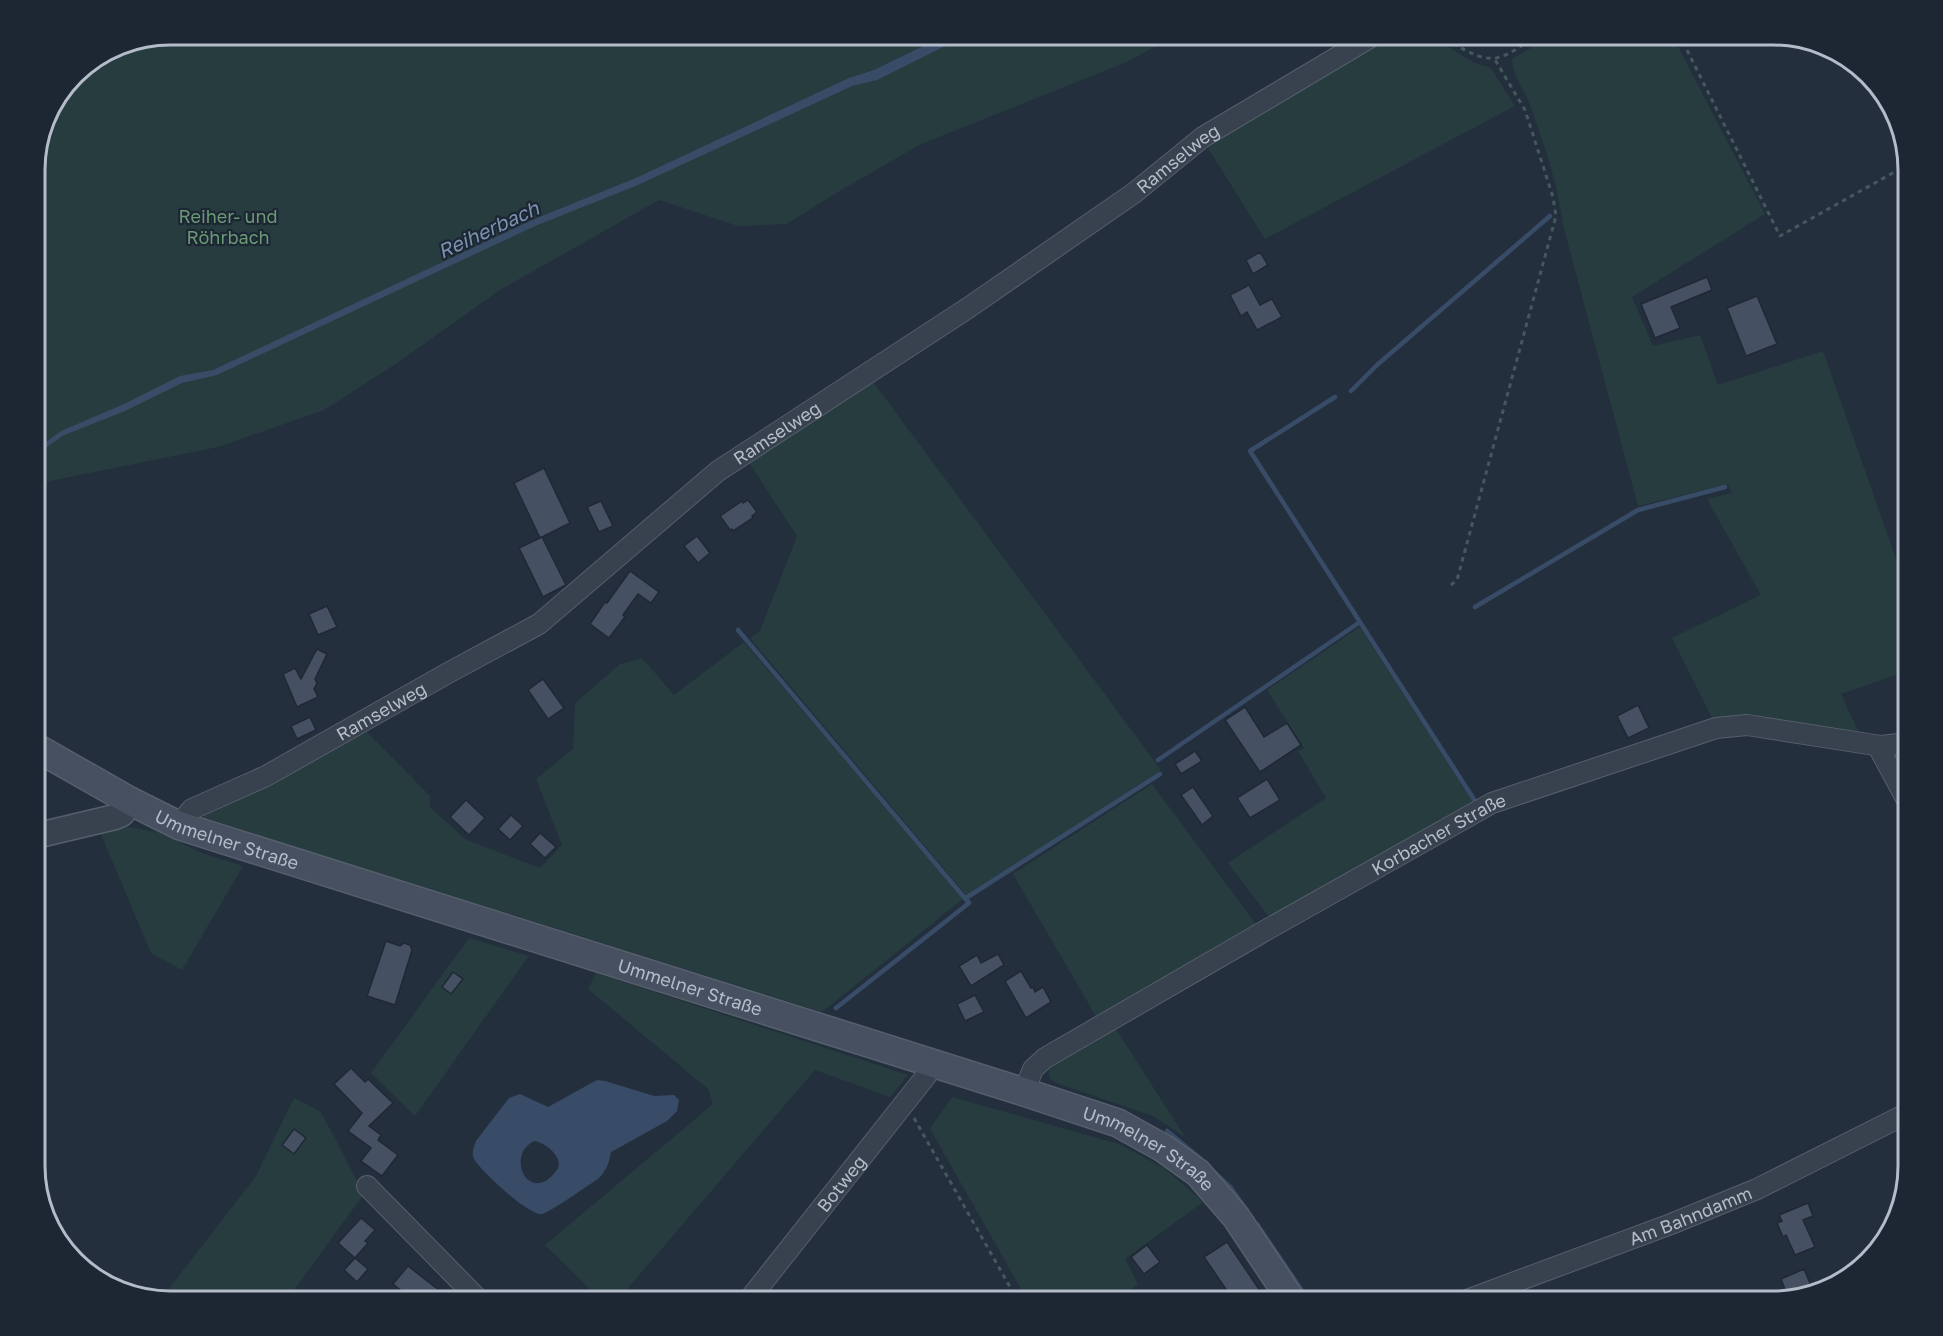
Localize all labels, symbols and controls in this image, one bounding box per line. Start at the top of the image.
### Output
street label: Ramselweg [1132,119,1223,198]
water label: Reiherbach [434,195,543,263]
park label: Reiher- und Röhrbach [178,205,278,248]
street label: Ramselweg [729,396,825,469]
street label: Ramselweg [332,677,430,745]
street label: Korbacher Straße [1367,788,1508,880]
street label: Ummelner Straße [151,804,302,874]
street label: Ummelner Straße [615,954,765,1020]
street label: Ummelner Straße [1080,1101,1219,1195]
street label: Botweg [812,1151,870,1216]
street label: Am Bahndamm [1626,1181,1755,1250]

